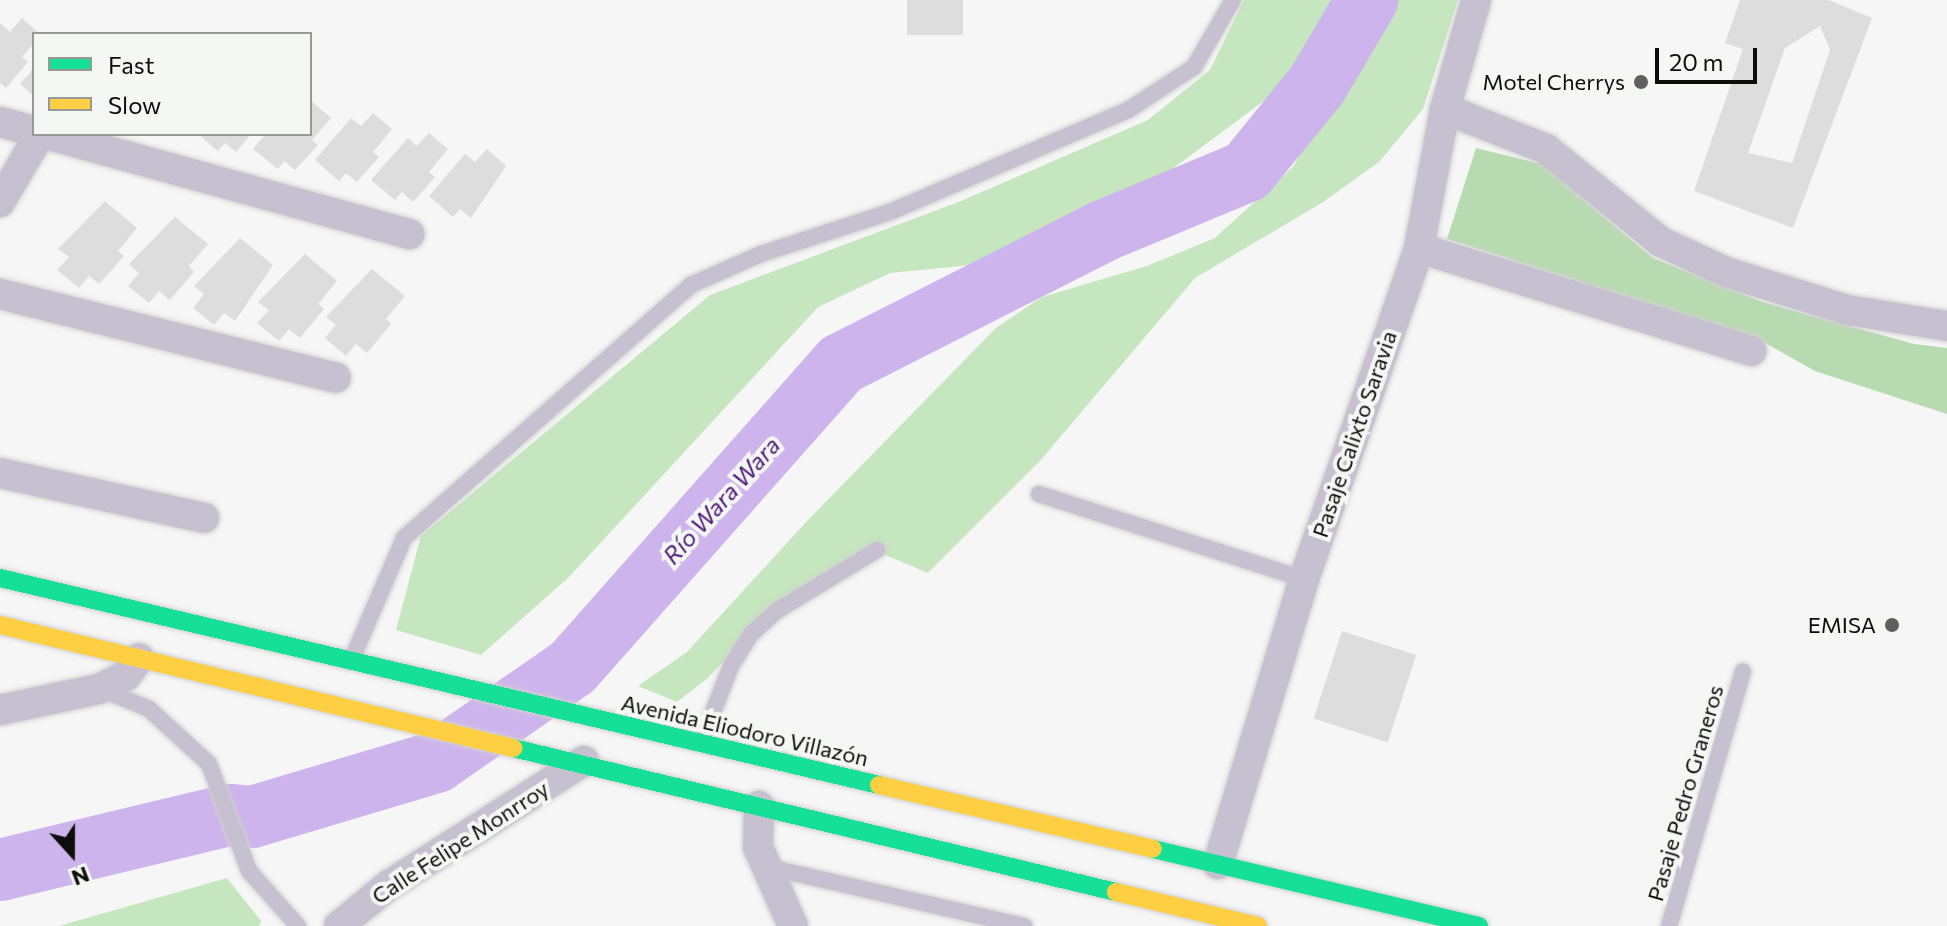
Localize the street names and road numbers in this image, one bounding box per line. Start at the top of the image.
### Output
street label: Pasaje Calixto Saravia [1306,327,1402,541]
street label: Pasaje Pedro Graneros [1642,682,1728,904]
street label: Avenida Eliodoro Villazón [619,689,871,771]
street label: Calle Felipe Monrroy [367,775,553,909]

